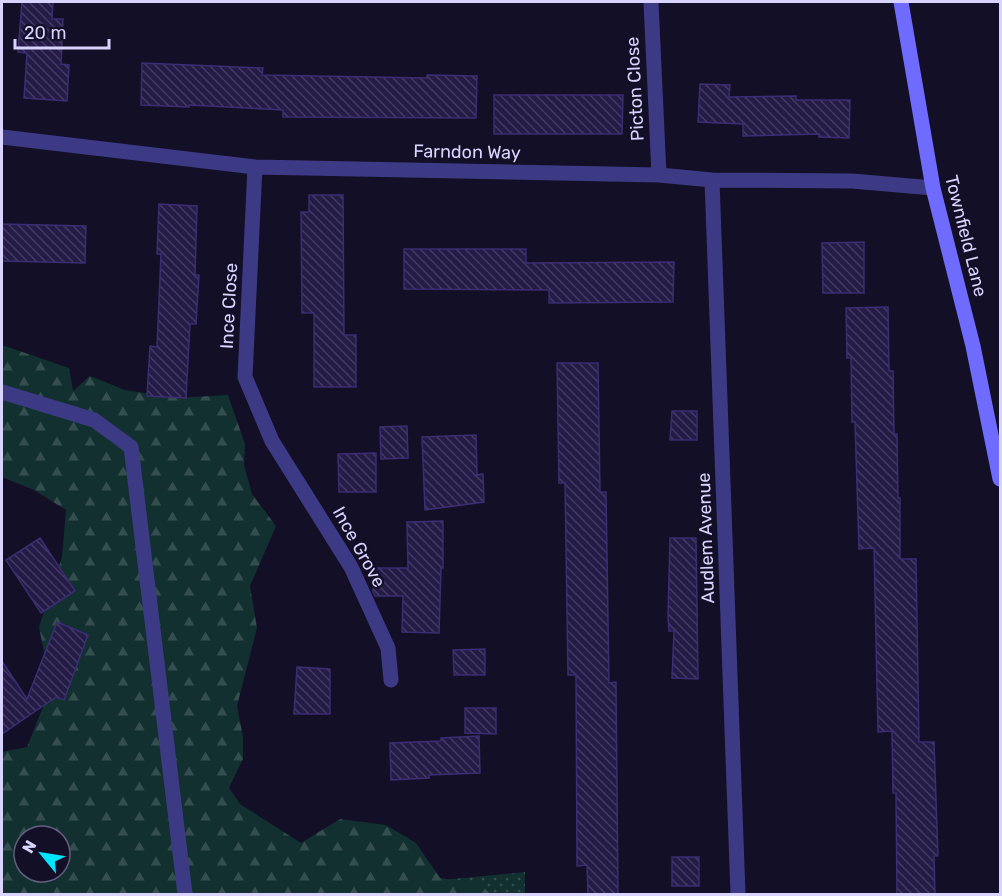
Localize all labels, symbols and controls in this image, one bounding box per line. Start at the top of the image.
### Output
scale bar [15,12,110,50]
text: 20 m [24,22,66,44]
street label: Picton Close [621,36,649,142]
street label: Farndon Way [413,140,521,164]
street label: Townfield Lane [940,173,992,299]
street label: Ince Close [216,262,242,350]
street label: Audlem Avenue [693,472,719,604]
street label: Ince Grove [328,503,390,591]
north arrow [12,824,72,884]
text: N [18,837,41,856]

